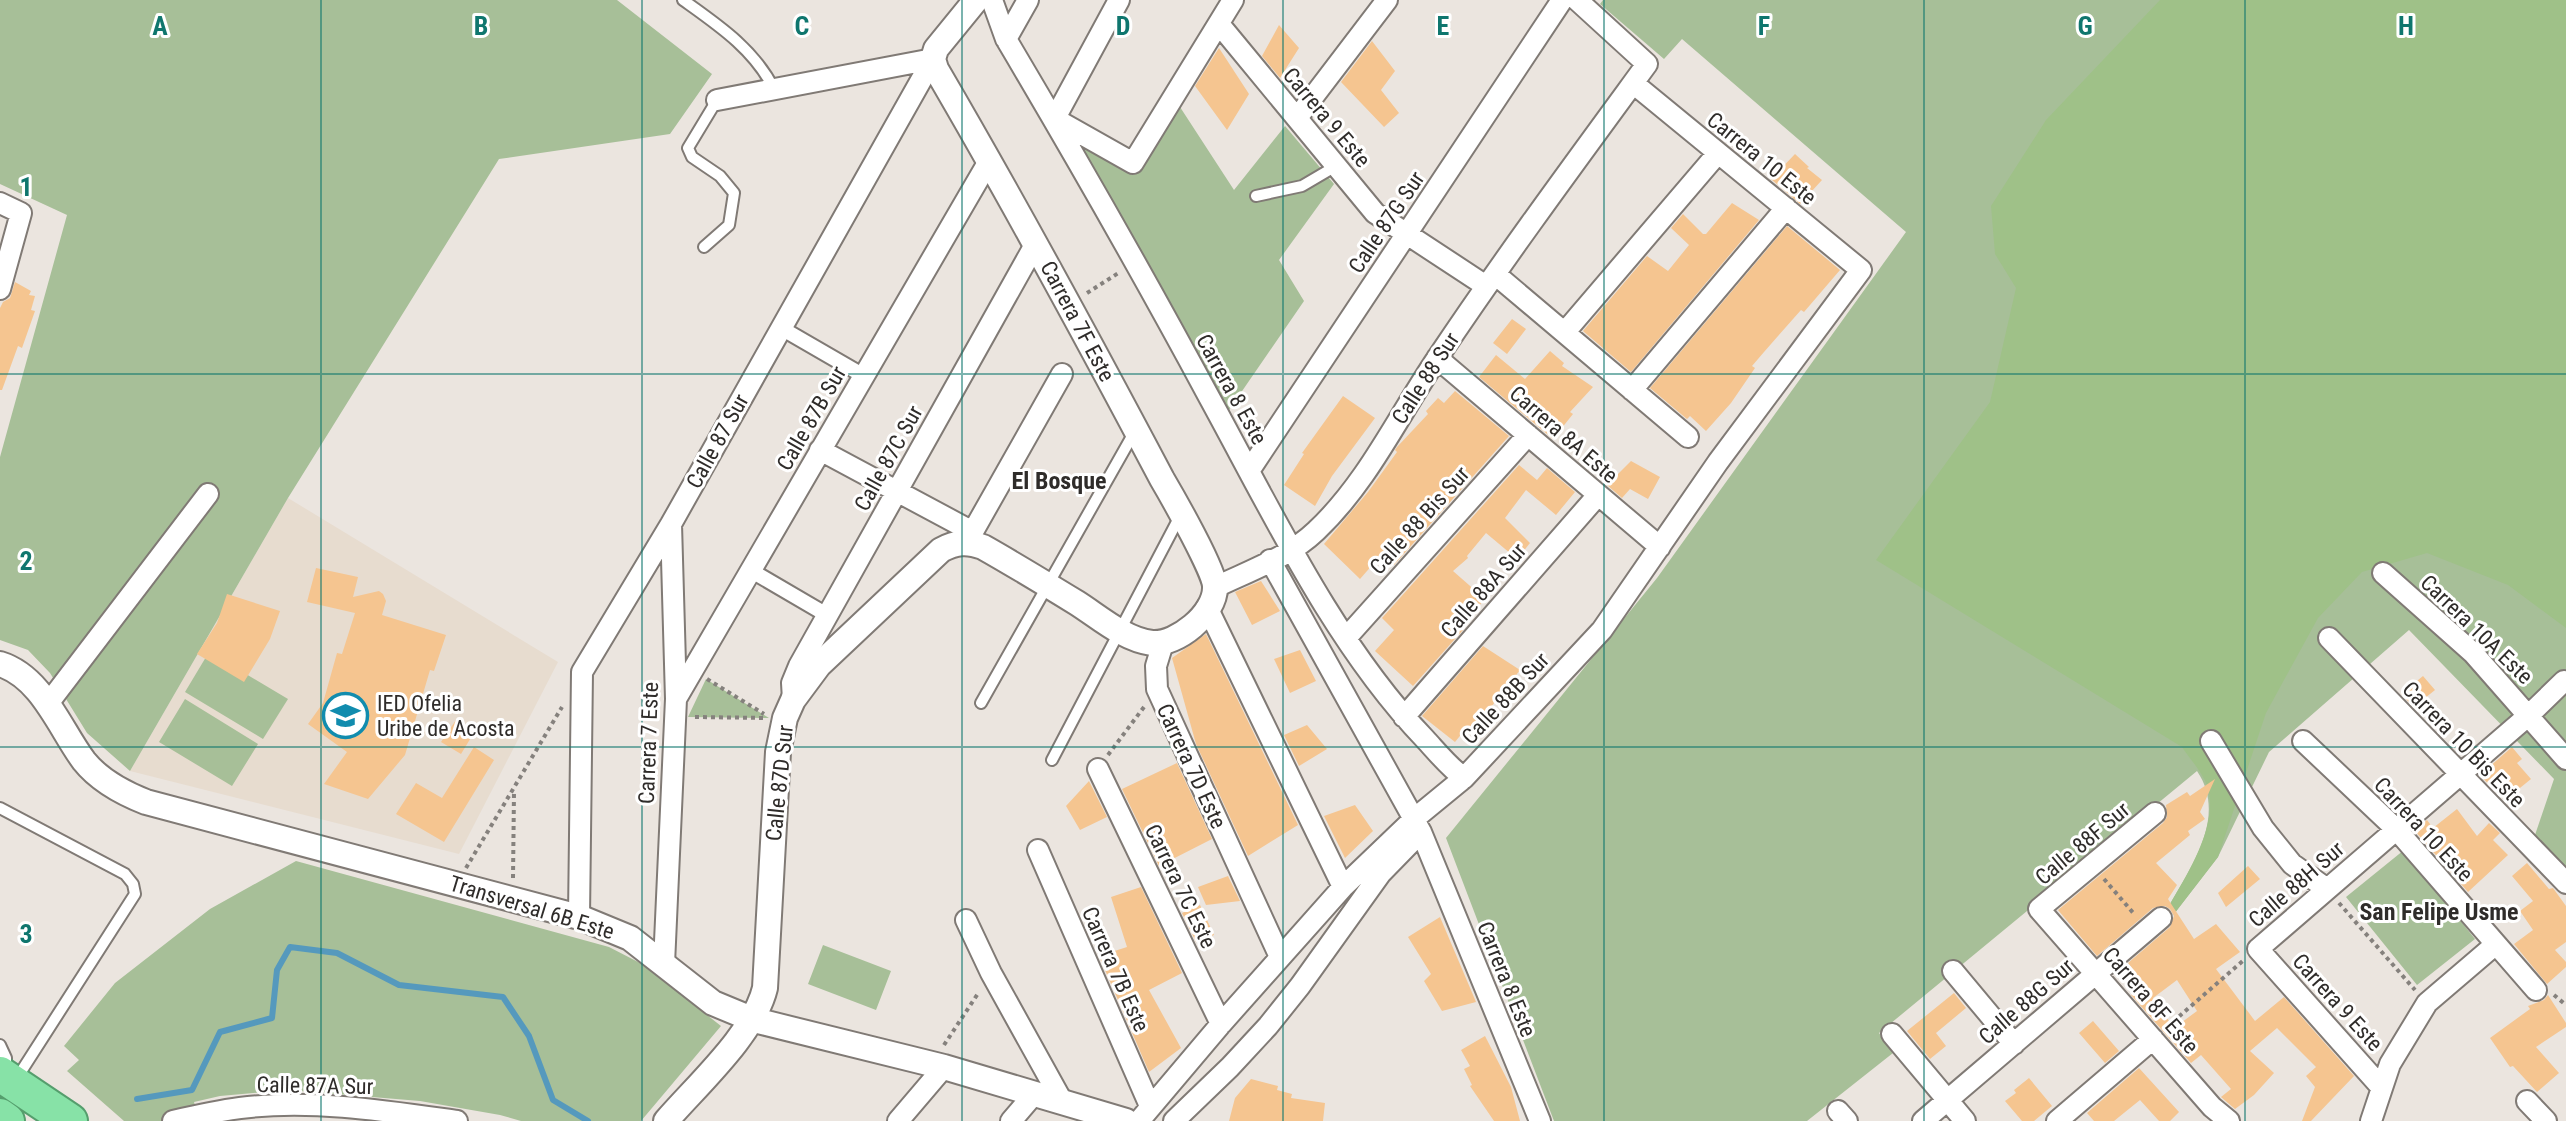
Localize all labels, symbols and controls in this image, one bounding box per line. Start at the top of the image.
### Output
text: A [152,11,168,41]
text: B [474,11,488,41]
text: C [795,11,810,41]
text: D [1116,11,1130,41]
text: E [1437,11,1450,41]
text: F [1758,11,1770,41]
text: G [2077,11,2093,41]
text: H [2398,11,2414,41]
street label: Carrera 9 Este [1278,63,1375,172]
street label: Carrera 10 Este [1702,107,1821,210]
street label: Calle 87G Sur [1343,167,1430,278]
text: 1 [19,172,33,202]
street label: Carrera 7F Este [1035,257,1120,386]
street label: Calle 88 Sur [1387,328,1464,429]
street label: Carrera 8 Este [1191,330,1272,449]
street label: Calle 87B Sur [772,362,851,475]
street label: Carrera 8A Este [1505,381,1623,488]
street label: Calle 87 Sur [681,389,754,493]
street label: Calle 87C Sur [849,401,928,515]
street label: Calle 88 Bis Sur [1365,461,1474,579]
district label: El Bosque [1012,467,1106,495]
street label: Calle 88A Sur [1436,538,1531,643]
text: 2 [19,546,33,576]
street label: Carrera 10A Este [2416,570,2538,689]
street label: Calle 88B Sur [1457,647,1554,749]
street label: Carrera 10 Bis Este [2397,676,2530,812]
street label: Carrera 7 Este [634,682,663,804]
place label: IED Ofelia Uribe de Acosta [377,691,515,741]
school or university icon: IED Ofelia Uribe de Acosta [322,692,370,740]
street label: Carrera 7D Este [1152,700,1231,833]
street label: Calle 87D Sur [761,724,798,842]
street label: Carrera 10 Este [2369,772,2478,886]
street label: Calle 88F Sur [2030,797,2134,890]
street label: Carrera 7C Este [1140,820,1221,952]
street label: Calle 88H Sur [2244,836,2349,932]
street label: Transversal 6B Este [447,871,617,944]
district label: San Felipe Usme [2359,898,2519,926]
street label: Carrera 7B Este [1077,903,1154,1036]
street label: Carrera 8 Este [1472,918,1541,1040]
text: 3 [19,919,33,949]
street label: Carrera 8F Este [2098,942,2204,1059]
street label: Carrera 9 Este [2287,949,2388,1056]
street label: Calle 88G Sur [1974,953,2079,1049]
street label: Calle 87A Sur [256,1072,374,1099]

